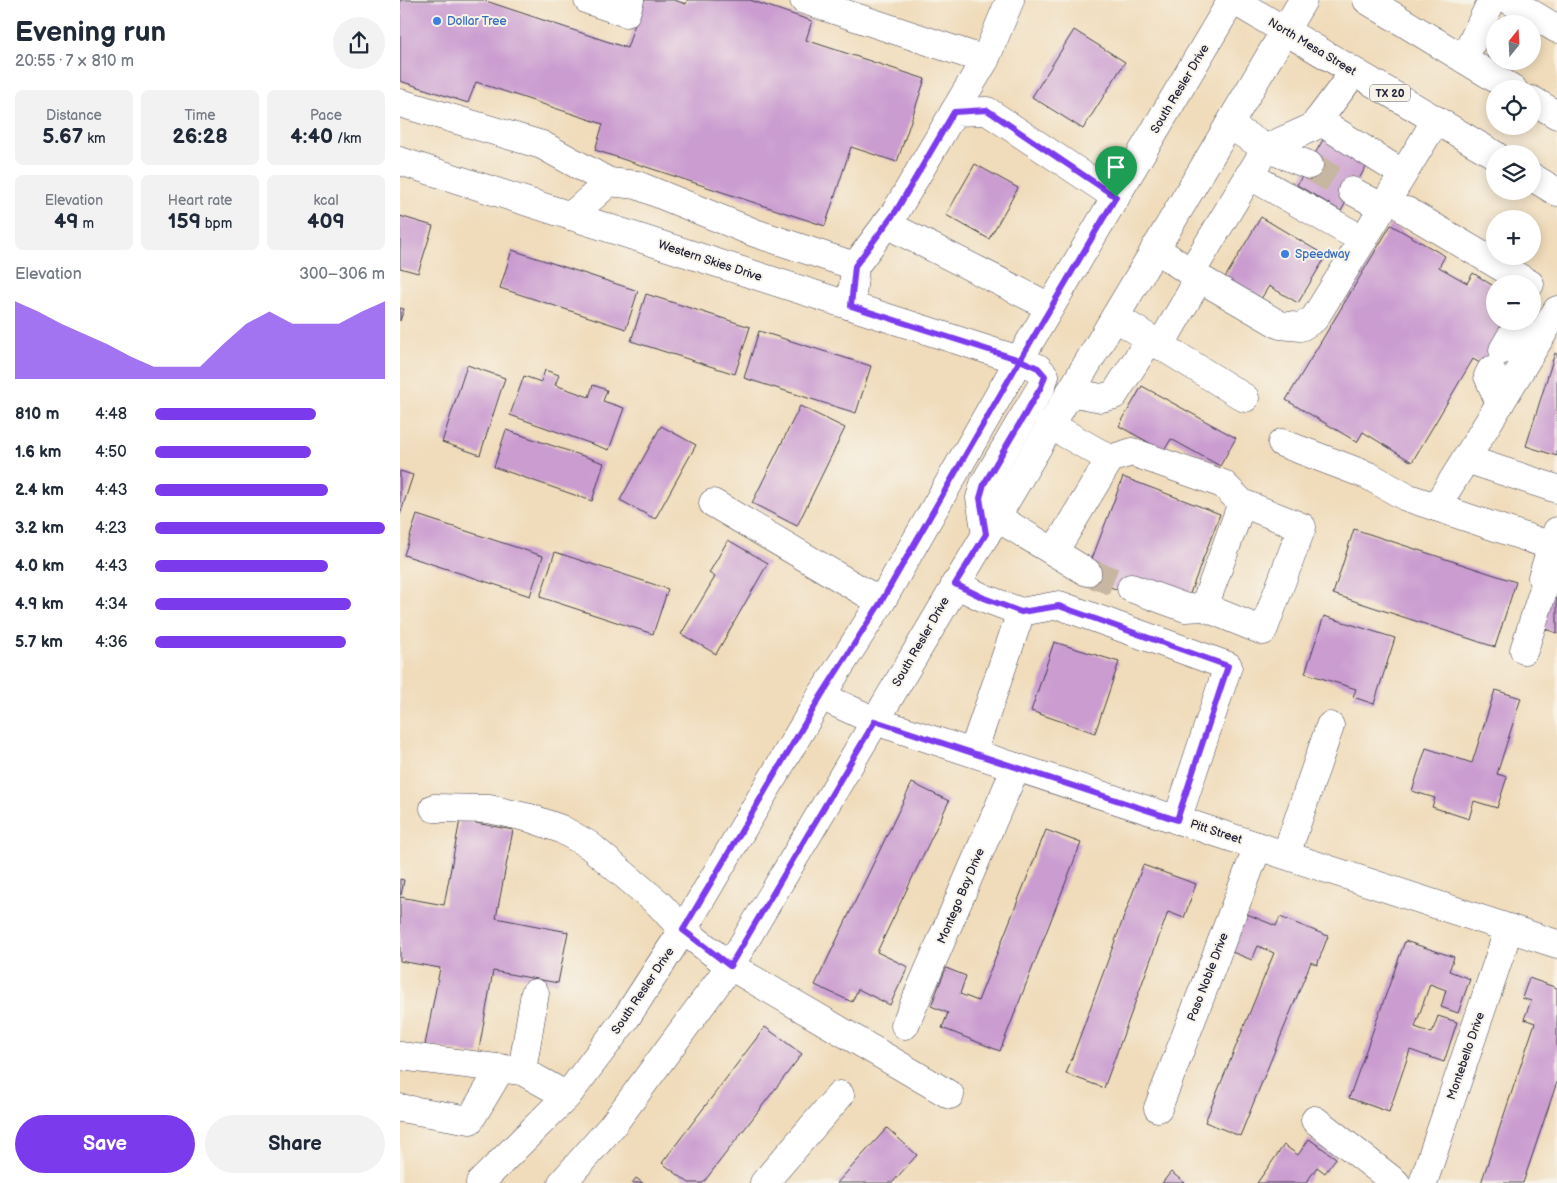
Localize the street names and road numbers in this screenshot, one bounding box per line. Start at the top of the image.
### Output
street label: North Mesa Street [1265,15,1359,79]
street label: South Resler Drive [1147,42,1213,136]
road number: TX 20 [1370,85,1410,102]
street label: Western Skies Drive [656,237,764,285]
street label: South Resler Drive [889,594,953,690]
street label: Pitt Street [1188,817,1244,848]
street label: Montego Bay Drive [934,846,988,946]
street label: Paso Noble Drive [1184,931,1232,1023]
street label: South Resler Drive [608,945,678,1037]
street label: Montebello Drive [1444,1010,1488,1102]

